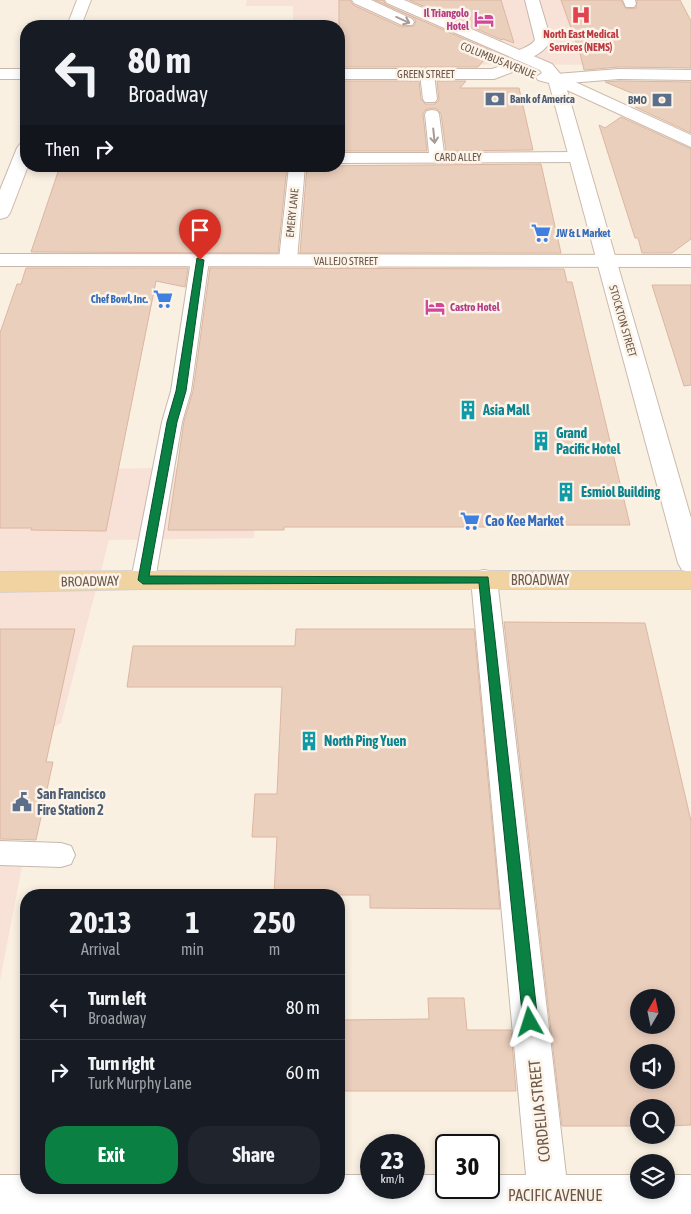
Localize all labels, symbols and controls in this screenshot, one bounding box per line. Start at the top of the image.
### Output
hospital icon: North East Medical Services (NEMS) [570,4,592,26]
place label: Il Triangolo Hotel [424,7,470,32]
hotel icon: Il Triangolo Hotel [473,8,495,30]
one-way arrow [395,15,410,25]
place label: North East Medical Services (NEMS) [543,28,620,53]
street label: COLUMBUS AVENUE [459,39,538,81]
icon: left [45,40,110,105]
text: 80 m [128,40,191,80]
street label: GREEN STREET [397,68,455,80]
text: Broadway [128,81,208,107]
bank icon: Bank of America [484,88,506,110]
bank icon: BMO [651,89,673,111]
place label: Bank of America [510,93,575,105]
place label: BMO [628,94,648,106]
one-way arrow [429,127,439,143]
icon: right [90,135,118,163]
text: Then [45,138,80,160]
street label: CARD ALLEY [435,151,482,163]
street label: EMERY LANE [283,188,301,238]
pin [179,209,221,260]
icon: arrive [186,216,214,244]
supermarket icon: JW & L Market [530,222,552,244]
place label: JW & L Market [555,227,611,239]
street label: VALLEJO STREET [314,255,378,267]
street label: STOCKTON STREET [607,284,639,358]
supermarket icon: Chef Bowl, Inc. [152,288,174,310]
place label: Chef Bowl, Inc. [91,293,148,305]
hotel icon: Castro Hotel [424,296,446,318]
place label: Castro Hotel [450,301,501,313]
building icon: Asia Mall [457,399,479,421]
place label: Asia Mall [482,402,530,418]
place label: Grand Pacific Hotel [556,425,621,457]
building icon: Grand Pacific Hotel [530,430,552,452]
building icon: Esmiol Building [555,481,577,503]
place label: Esmiol Building [581,484,661,500]
supermarket icon: Cao Kee Market [459,510,481,532]
place label: Cao Kee Market [485,513,564,529]
street label: BROADWAY [61,572,120,590]
street label: BROADWAY [511,572,570,588]
building icon: North Ping Yuen [298,730,320,752]
place label: North Ping Yuen [324,733,407,749]
place label: San Francisco Fire Station 2 [37,786,106,818]
public building icon: San Francisco Fire Station 2 [11,791,33,813]
text: 20:13 [69,905,132,939]
text: 1 [185,905,200,939]
text: 250 [253,905,296,939]
text: Arrival [81,940,120,958]
text: min [181,940,204,958]
text: m [269,940,280,958]
text: Turn left [88,987,146,1009]
north arrow [630,989,675,1034]
map controls [630,989,675,1199]
icon: left [45,993,73,1021]
position arrow [503,995,555,1047]
text: 80 m [286,996,320,1018]
text: Broadway [88,1009,146,1027]
button: sound [630,1044,675,1089]
text: Turn right [88,1052,155,1074]
icon: right [45,1058,73,1086]
street label: CORDELIA STREET [525,1059,553,1163]
text: 60 m [286,1061,320,1083]
text: Turk Murphy Lane [88,1074,192,1092]
button: search [630,1099,675,1144]
button: Exit [45,1126,178,1184]
button: Share [188,1126,320,1184]
speed limit sign: 30 [435,1134,500,1199]
text: 23 [381,1146,404,1174]
button: layers [630,1154,675,1199]
text: km/h [381,1172,404,1186]
street label: PACIFIC AVENUE [508,1186,602,1204]

